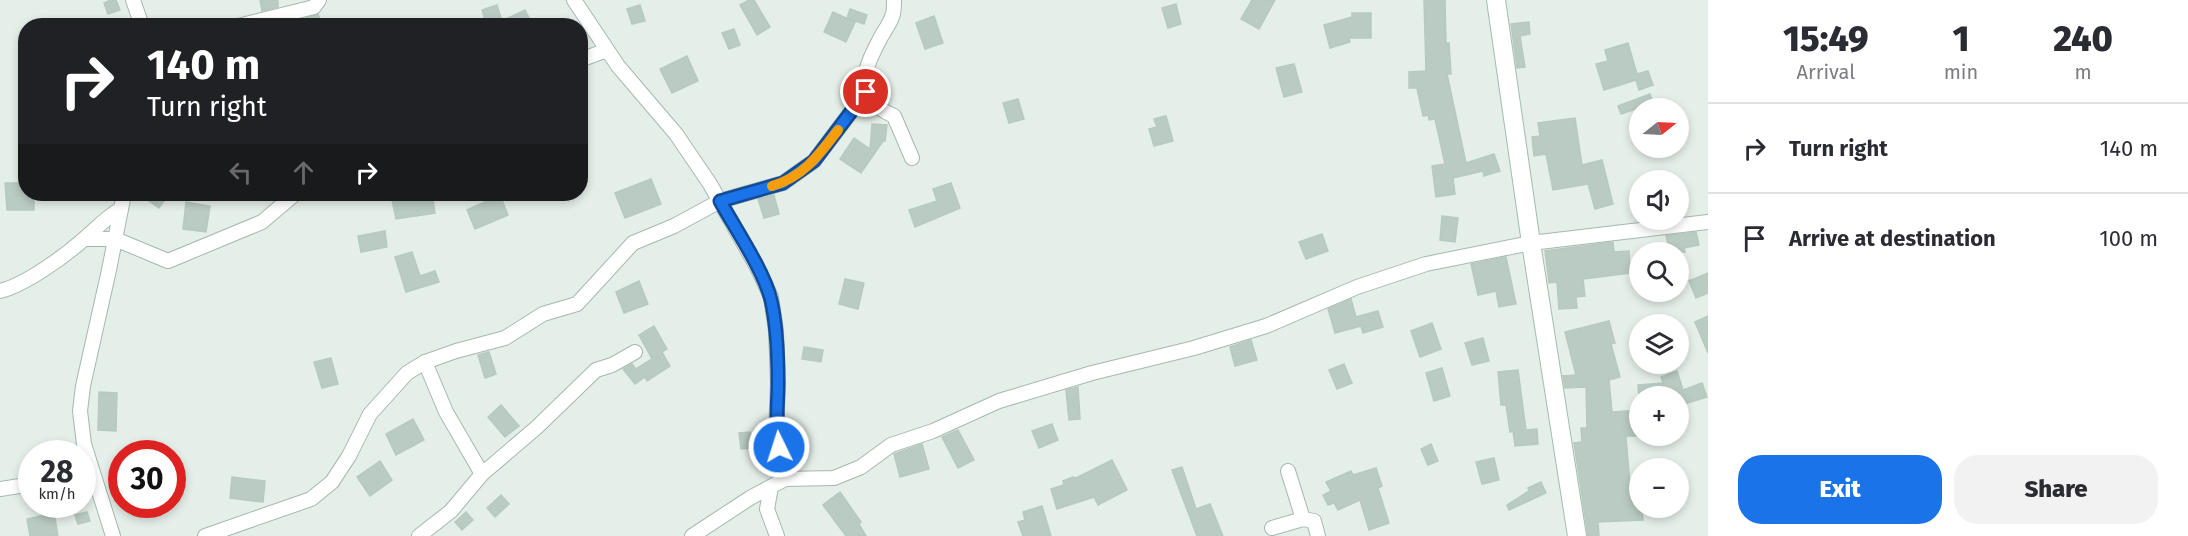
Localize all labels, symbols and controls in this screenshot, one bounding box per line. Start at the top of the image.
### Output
text: 15:49 [1783,17,1869,61]
text: 1 [1952,17,1969,61]
text: 240 [2053,17,2113,61]
text: 140 m [147,40,260,90]
icon: right [48,42,126,120]
text: Arrival [1797,60,1855,84]
text: min [1944,60,1978,84]
text: m [2075,60,2092,84]
pin [840,66,891,117]
icon: arrive [849,75,882,108]
text: Turn right [147,91,267,123]
north arrow [1629,98,1689,158]
map controls [1629,98,1689,518]
icon: right [1738,132,1771,165]
text: Turn right [1789,135,1888,162]
text: 140 m [2100,135,2158,162]
icon: left [224,156,257,189]
icon: ahead [287,156,320,189]
icon: right [350,156,383,189]
button: sound [1629,170,1689,230]
icon: arrive [1738,222,1771,255]
text: Arrive at destination [1789,225,1996,252]
text: 100 m [2099,225,2158,252]
button: search [1629,242,1689,302]
button: layers [1629,314,1689,374]
button: + [1629,386,1689,446]
position arrow [747,415,811,479]
speed limit sign: 30 [108,440,186,518]
text: 28 [41,454,73,490]
button: Exit [1738,455,1942,524]
button: Share [1954,455,2158,524]
button: − [1629,458,1689,518]
text: km/h [38,485,76,503]

